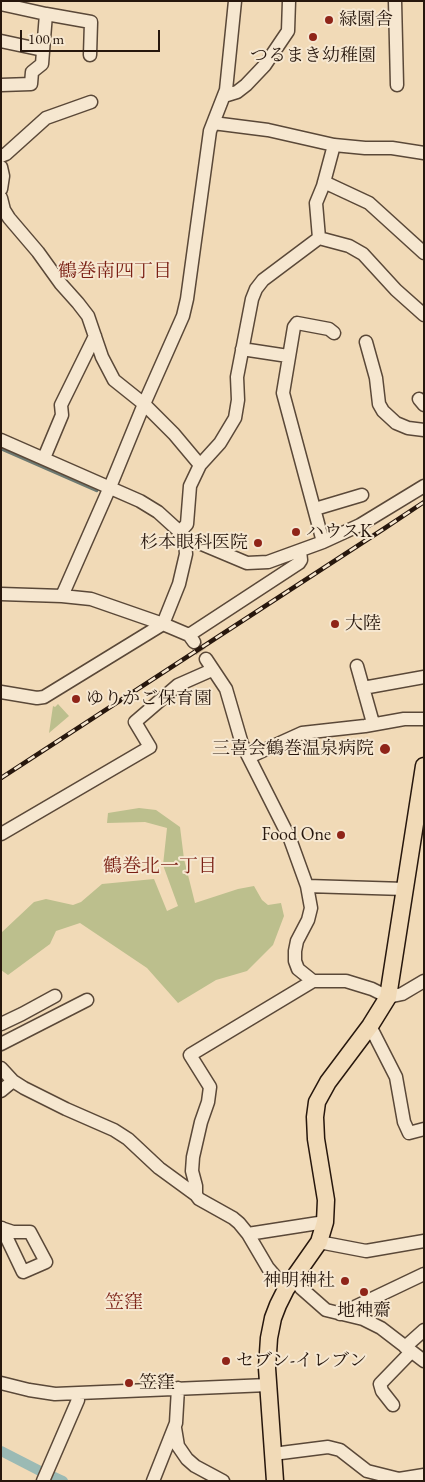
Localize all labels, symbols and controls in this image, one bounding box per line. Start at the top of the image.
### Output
place label: 緑園舎 [339,9,393,31]
marker: 緑園舎 [323,14,335,26]
scale bar [22,20,162,52]
text: 100 m [28,29,64,48]
marker: つるまき幼稚園 [307,31,319,43]
place label: つるまき幼稚園 [250,45,376,67]
district label: 鶴巻南四丁目 [58,261,172,283]
place label: ハウスK [306,521,372,543]
marker: ハウスK [290,526,302,538]
place label: 杉本眼科医院 [140,532,248,554]
marker: 杉本眼科医院 [252,537,264,549]
place label: 大陸 [345,613,381,635]
marker: 大陸 [329,618,341,630]
place label: ゆりかご保育園 [86,688,212,710]
marker: ゆりかご保育園 [70,693,82,705]
place label: 三喜会鶴巻温泉病院 [212,738,374,760]
marker: 三喜会鶴巻温泉病院 [378,742,392,756]
place label: Food One [262,824,331,846]
marker: Food One [335,829,347,841]
district label: 鶴巻北一丁目 [103,856,217,878]
place label: 神明神社 [263,1270,335,1292]
marker: 神明神社 [339,1275,351,1287]
marker: 地神齋 [358,1286,370,1298]
district label: 笠窪 [105,1292,143,1314]
place label: 地神齋 [337,1300,391,1322]
place label: セブン-イレブン [236,1350,367,1372]
marker: セブン-イレブン [220,1355,232,1367]
place label: 笠窪 [139,1372,175,1394]
marker: 笠窪 [123,1377,135,1389]

